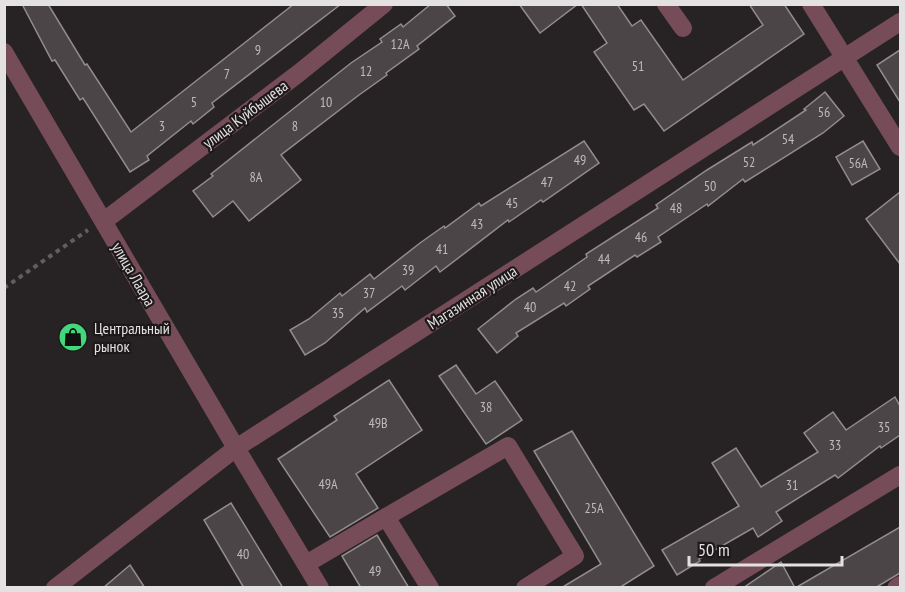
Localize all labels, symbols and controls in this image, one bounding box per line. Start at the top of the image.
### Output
house number: 12А [390,35,410,53]
house number: 9 [255,41,261,59]
house number: 51 [632,57,644,75]
house number: 12 [360,62,372,80]
house number: 7 [224,65,230,83]
street label: улица Куйбышева [198,75,292,153]
house number: 5 [191,93,197,111]
house number: 10 [320,93,332,111]
house number: 56 [818,103,830,121]
house number: 3 [159,117,165,135]
house number: 8 [292,117,298,135]
house number: 54 [782,130,795,148]
house number: 49 [574,151,586,169]
house number: 52 [743,153,755,171]
house number: 56А [848,154,868,172]
house number: 8А [250,168,263,186]
house number: 47 [541,173,553,191]
house number: 50 [704,177,716,195]
house number: 45 [506,194,518,212]
house number: 48 [670,199,682,217]
house number: 43 [471,215,483,233]
house number: 46 [635,228,647,246]
street label: улица Лаара [108,239,160,309]
house number: 41 [436,240,448,258]
house number: 44 [598,250,611,268]
house number: 39 [402,261,414,279]
street label: Магазинная улица [423,261,521,333]
house number: 42 [564,277,576,295]
house number: 37 [363,284,375,302]
house number: 40 [524,298,536,316]
house number: 35 [332,304,344,322]
place label: Центральный рынок [94,318,170,356]
shop icon: Центральный рынок [57,321,89,353]
house number: 38 [480,398,492,416]
house number: 49В [368,414,388,432]
house number: 35 [878,418,890,436]
house number: 33 [829,436,841,454]
house number: 49А [318,475,338,493]
house number: 31 [786,476,798,494]
house number: 25А [584,499,604,517]
scale bar [689,529,842,567]
text: 50 m [698,538,730,561]
house number: 40 [237,545,249,563]
house number: 49 [369,562,381,580]

